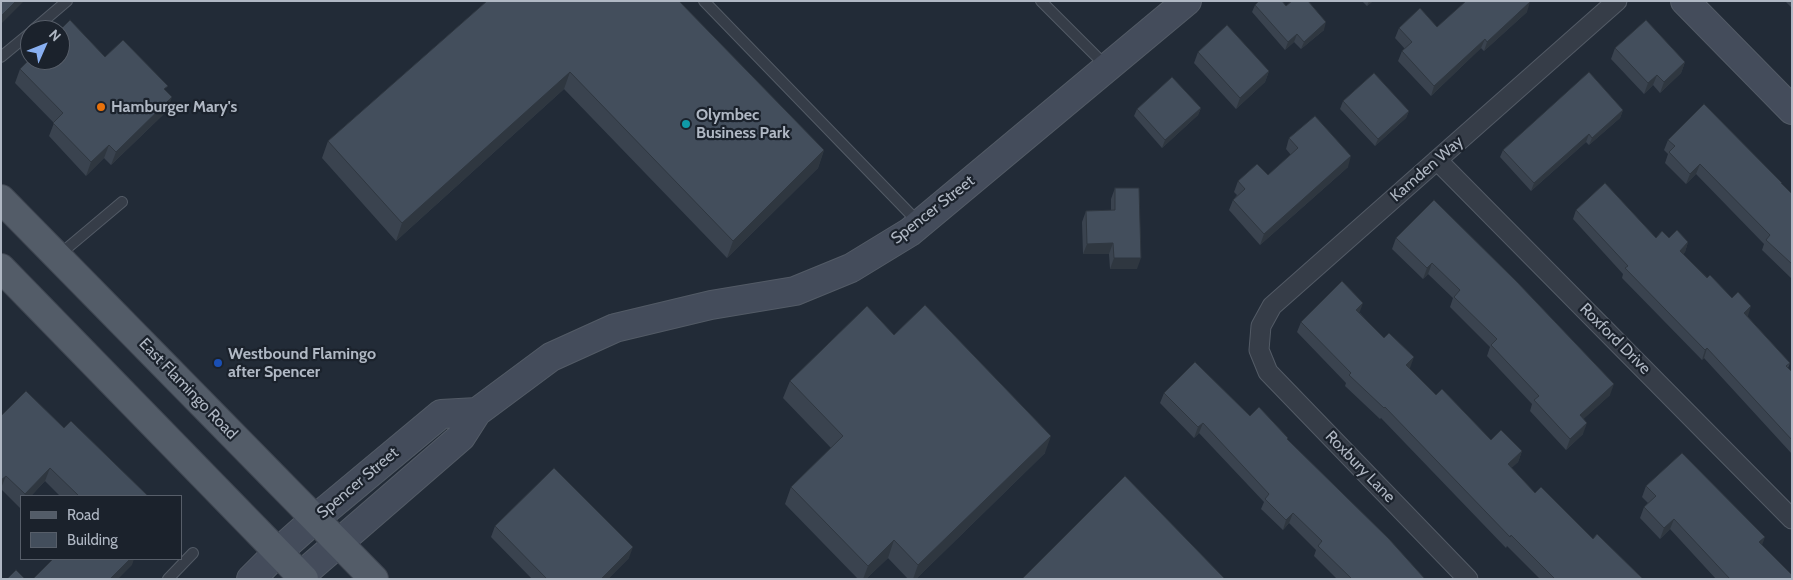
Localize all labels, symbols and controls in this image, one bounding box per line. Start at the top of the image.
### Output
north arrow [20,20,70,70]
text: N [45,25,65,45]
place label: Hamburger Mary's [111,97,237,117]
marker: Hamburger Mary's [95,101,107,113]
place label: Olymbec Business Park [696,105,790,143]
marker: Olymbec Business Park [680,118,692,130]
street label: Kamden Way [1387,132,1467,206]
street label: Spencer Street [888,172,978,248]
street label: Roxford Drive [1575,299,1655,379]
street label: East Flamingo Road [135,334,241,444]
place label: Westbound Flamingo after Spencer [228,344,376,382]
marker: Westbound Flamingo after Spencer [212,357,224,369]
street label: Roxbury Lane [1321,427,1399,507]
street label: Spencer Street [313,443,403,523]
legend [20,495,182,560]
text: Road [67,506,100,524]
text: Building [67,531,118,549]

